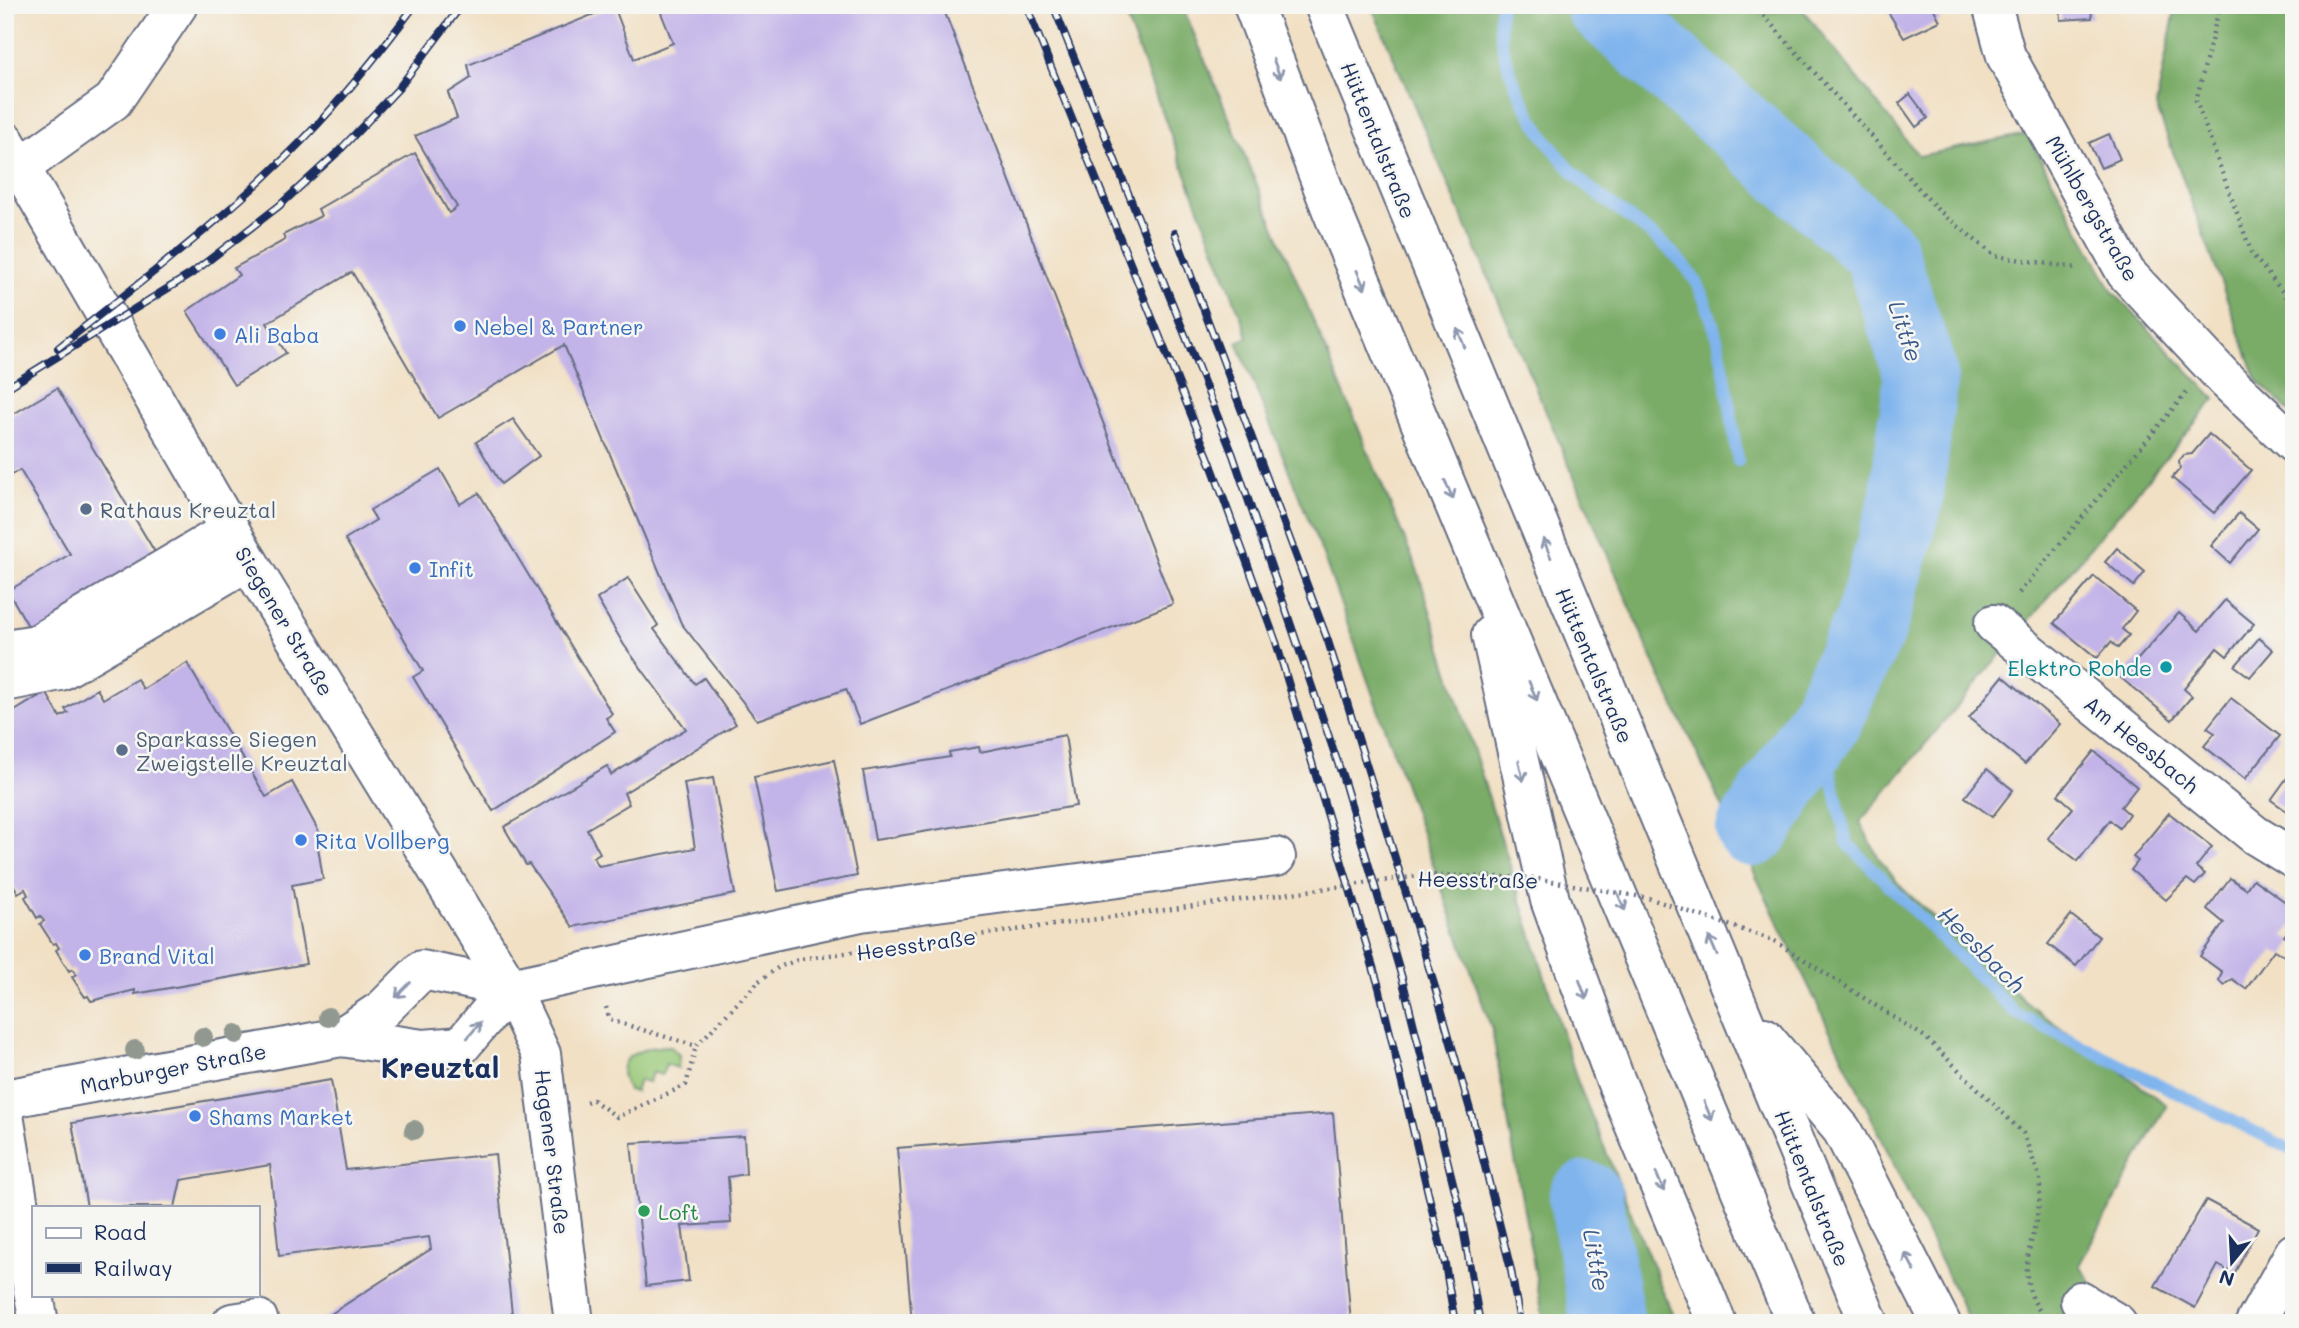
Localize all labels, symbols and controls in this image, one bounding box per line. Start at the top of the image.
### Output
one-way arrow [1272,57,1285,79]
street label: Hüttentalstraße [1335,58,1423,222]
street label: Mühlbergstraße [2040,130,2146,286]
one-way arrow [1356,269,1369,291]
water label: Littfe [1882,297,1930,365]
place label: Nebel & Partner [474,313,644,340]
marker: Nebel & Partner [452,318,468,334]
place label: Ali Baba [234,321,320,348]
marker: Ali Baba [212,326,228,342]
one-way arrow [1453,328,1466,349]
one-way arrow [1443,479,1456,500]
place label: Rathaus Kreuztal [100,496,276,523]
marker: Rathaus Kreuztal [78,501,94,517]
one-way arrow [1540,538,1553,560]
street label: Siegener Straße [230,541,340,701]
place label: Infit [429,555,474,582]
marker: Infit [407,560,423,576]
street label: Hüttentalstraße [1550,583,1640,747]
place label: Elektro Rohde [2008,654,2152,681]
marker: Elektro Rohde [2158,659,2174,675]
one-way arrow [1527,679,1540,701]
street label: Am Heesbach [2079,690,2205,798]
place label: Sparkasse Siegen Zweigstelle Kreuztal [136,725,348,776]
marker: Sparkasse Siegen Zweigstelle Kreuztal [114,742,130,758]
one-way arrow [1515,759,1529,782]
place label: Rita Vollberg [315,827,450,854]
marker: Rita Vollberg [293,832,309,848]
street label: Heesstraße [1417,864,1539,894]
one-way arrow [1615,889,1628,911]
water label: Heesbach [1932,899,2032,999]
street label: Heesstraße [854,922,978,966]
one-way arrow [1706,936,1719,957]
place label: Brand Vital [99,942,215,969]
marker: Brand Vital [77,947,93,963]
one-way arrow [1578,979,1590,1001]
one-way arrow [394,981,411,998]
one-way arrow [466,1022,482,1040]
street label: Marburger Straße [78,1037,268,1099]
district label: Kreuztal [381,1049,499,1085]
street label: Hagener Straße [529,1068,577,1236]
one-way arrow [1702,1099,1715,1121]
place label: Shams Market [209,1103,353,1130]
street label: Hüttentalstraße [1769,1106,1857,1270]
marker: Shams Market [187,1108,203,1124]
one-way arrow [1654,1171,1667,1192]
place label: Loft [658,1198,699,1225]
marker: Loft [636,1203,652,1219]
legend [32,1206,259,1296]
text: Road [94,1218,146,1245]
north arrow [2198,1226,2268,1296]
water label: Littfe [1577,1227,1617,1293]
one-way arrow [1903,1252,1916,1273]
text: Railway [94,1254,173,1281]
text: N [2216,1265,2237,1293]

